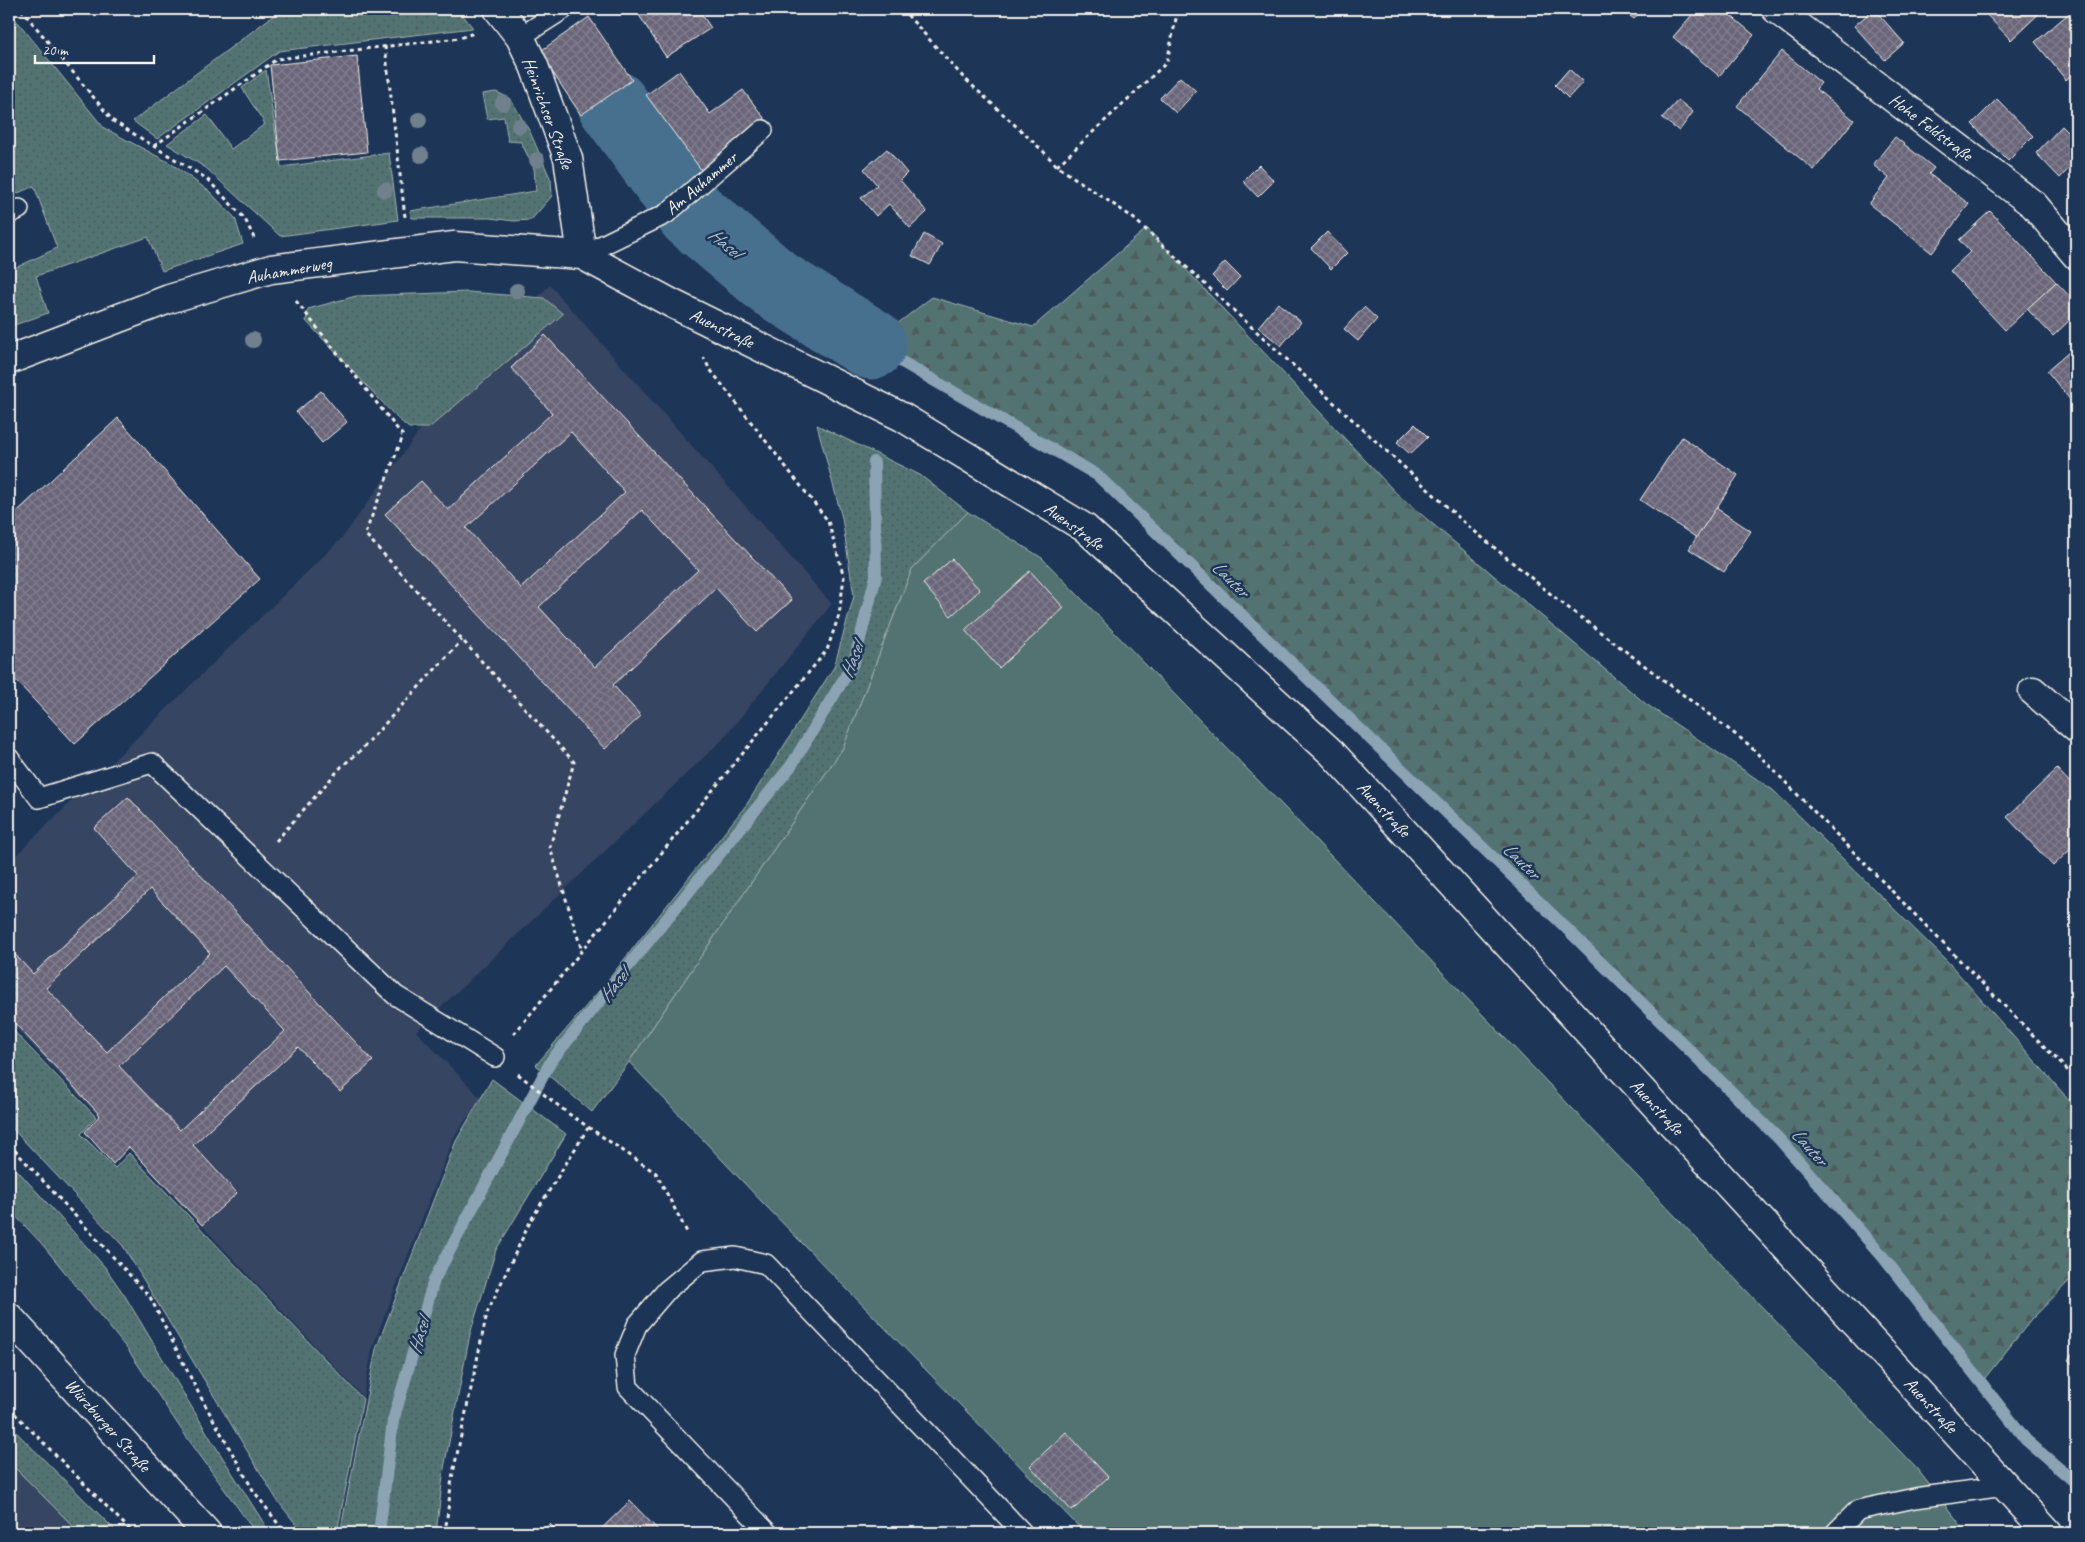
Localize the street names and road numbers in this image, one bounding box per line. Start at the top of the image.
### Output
street label: Heinrichser Straße [518,54,579,173]
street label: Hohe Feldstraße [1885,88,1978,166]
street label: Am Auhammer [661,146,743,219]
street label: Auhammerweg [245,251,335,288]
street label: Auenstraße [686,303,759,353]
street label: Auenstraße [1040,497,1109,556]
street label: Auenstraße [1353,776,1416,842]
street label: Auenstraße [1626,1074,1689,1140]
street label: Auenstraße [1900,1372,1963,1438]
street label: Würzburger Straße [60,1374,156,1477]

